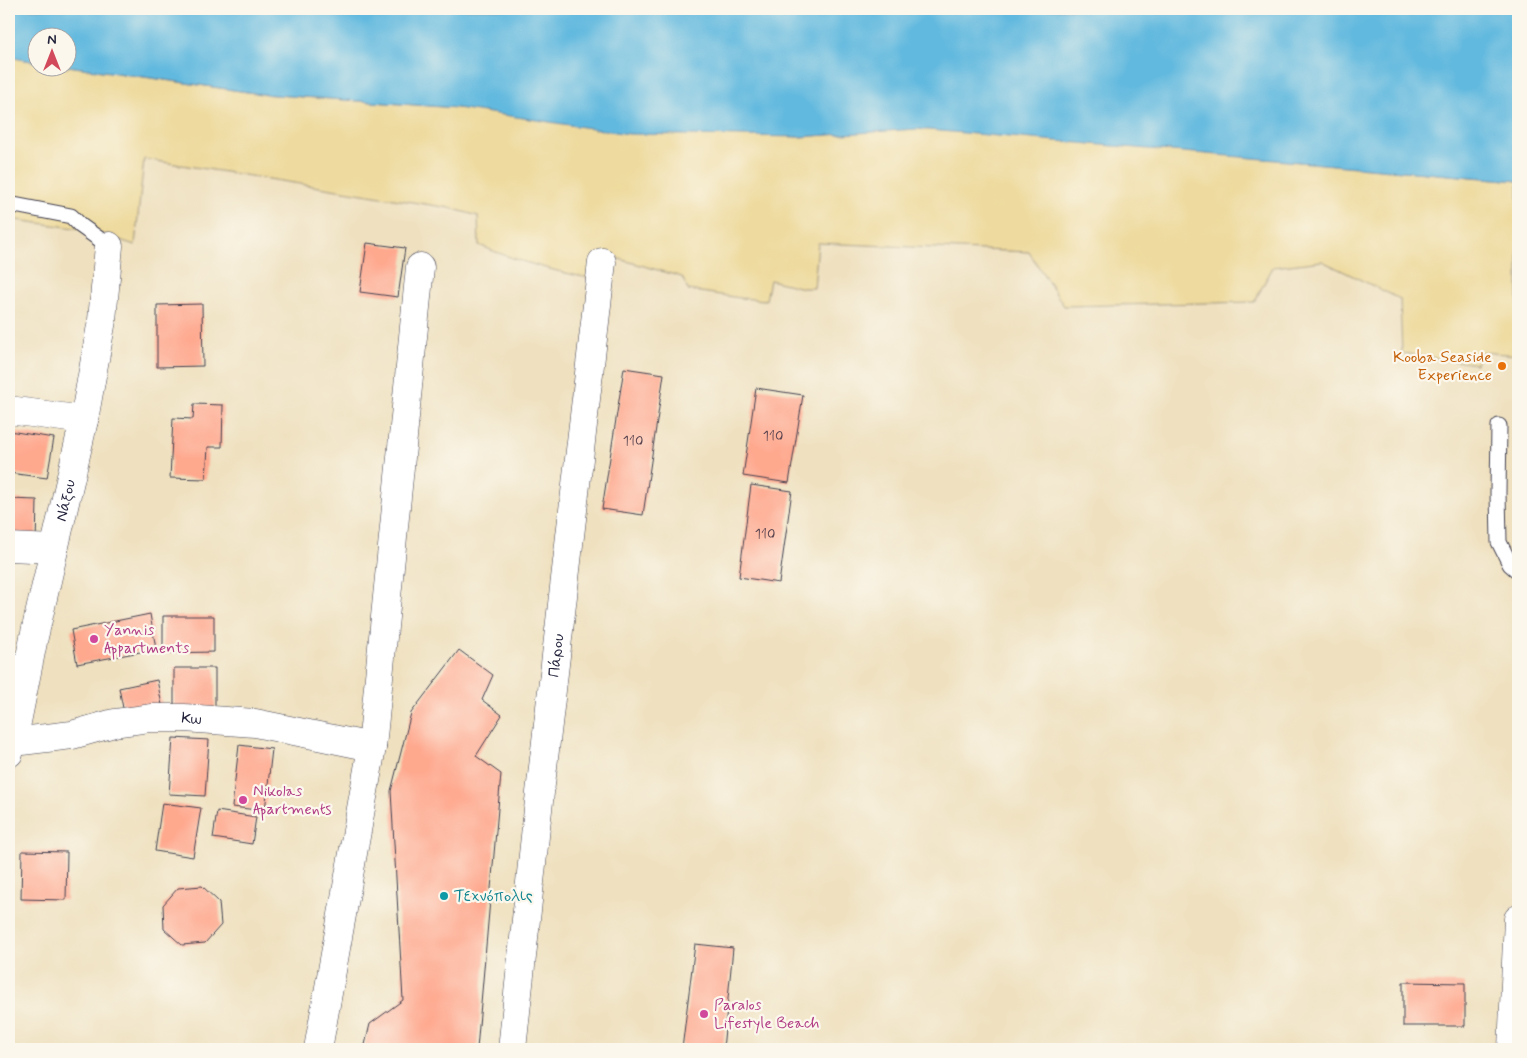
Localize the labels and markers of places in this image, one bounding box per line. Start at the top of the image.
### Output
place label: Kooba Seaside Experience [1393,347,1492,386]
marker: Kooba Seaside Experience [1496,360,1508,372]
place label: Yannis Appartments [104,620,189,660]
marker: Yannis Appartments [88,633,100,645]
place label: Nikolas Apartments [253,781,332,821]
marker: Nikolas Apartments [237,794,249,806]
place label: Τεχνόπολις [454,886,533,907]
marker: Τεχνόπολις [438,890,450,902]
place label: Paralos Lifestyle Beach [714,995,820,1034]
marker: Paralos Lifestyle Beach [698,1008,710,1020]

